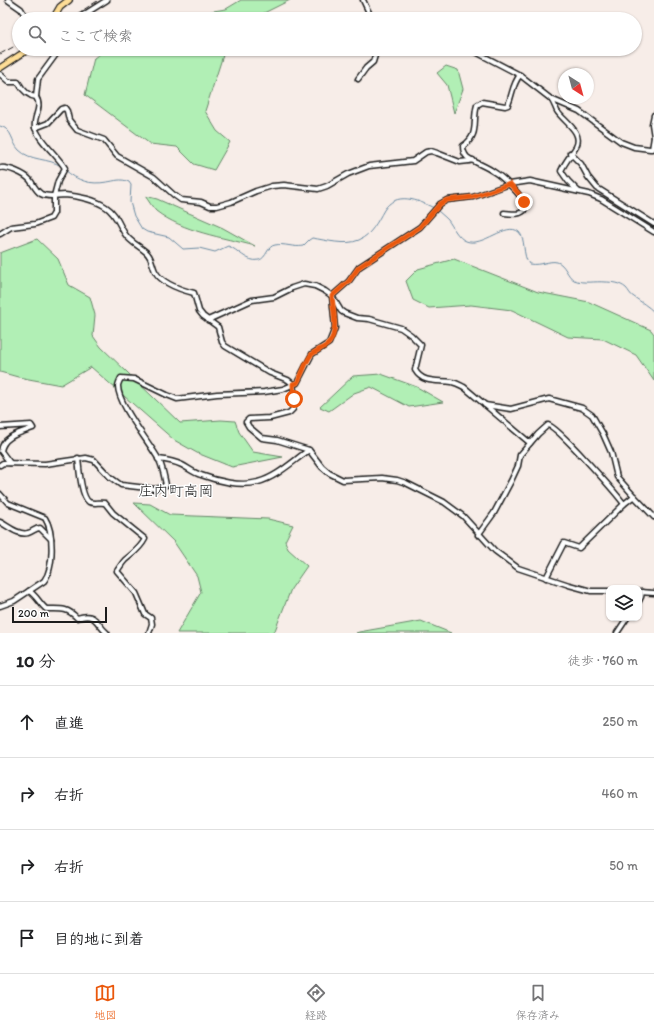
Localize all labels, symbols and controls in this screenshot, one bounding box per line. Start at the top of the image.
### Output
search box [12,12,642,56]
icon: search [26,23,48,45]
text: ここで検索 [58,27,133,45]
north arrow [558,68,594,104]
route end [515,193,533,211]
route start [285,390,303,408]
district label: 庄内町高岡 [138,482,214,500]
map controls [606,585,642,621]
button: layers [606,585,642,621]
scale bar [12,605,107,624]
text: 200 m [18,607,49,620]
text: 10 分 [16,651,55,671]
text: 徒歩 · 760 m [568,653,638,668]
icon: ahead [16,711,38,733]
text: 直進 [54,714,84,732]
text: 250 m [602,714,638,729]
icon: right [16,783,38,805]
text: 右折 [54,786,84,804]
text: 460 m [601,786,638,801]
icon: right [16,855,38,877]
text: 右折 [54,858,84,876]
text: 50 m [609,858,638,873]
icon: arrive [16,927,38,949]
text: 目的地に到着 [54,930,144,948]
tab: 地図 [94,982,116,1022]
tab: 経路 [305,982,327,1022]
tab: 保存済み [516,982,560,1022]

